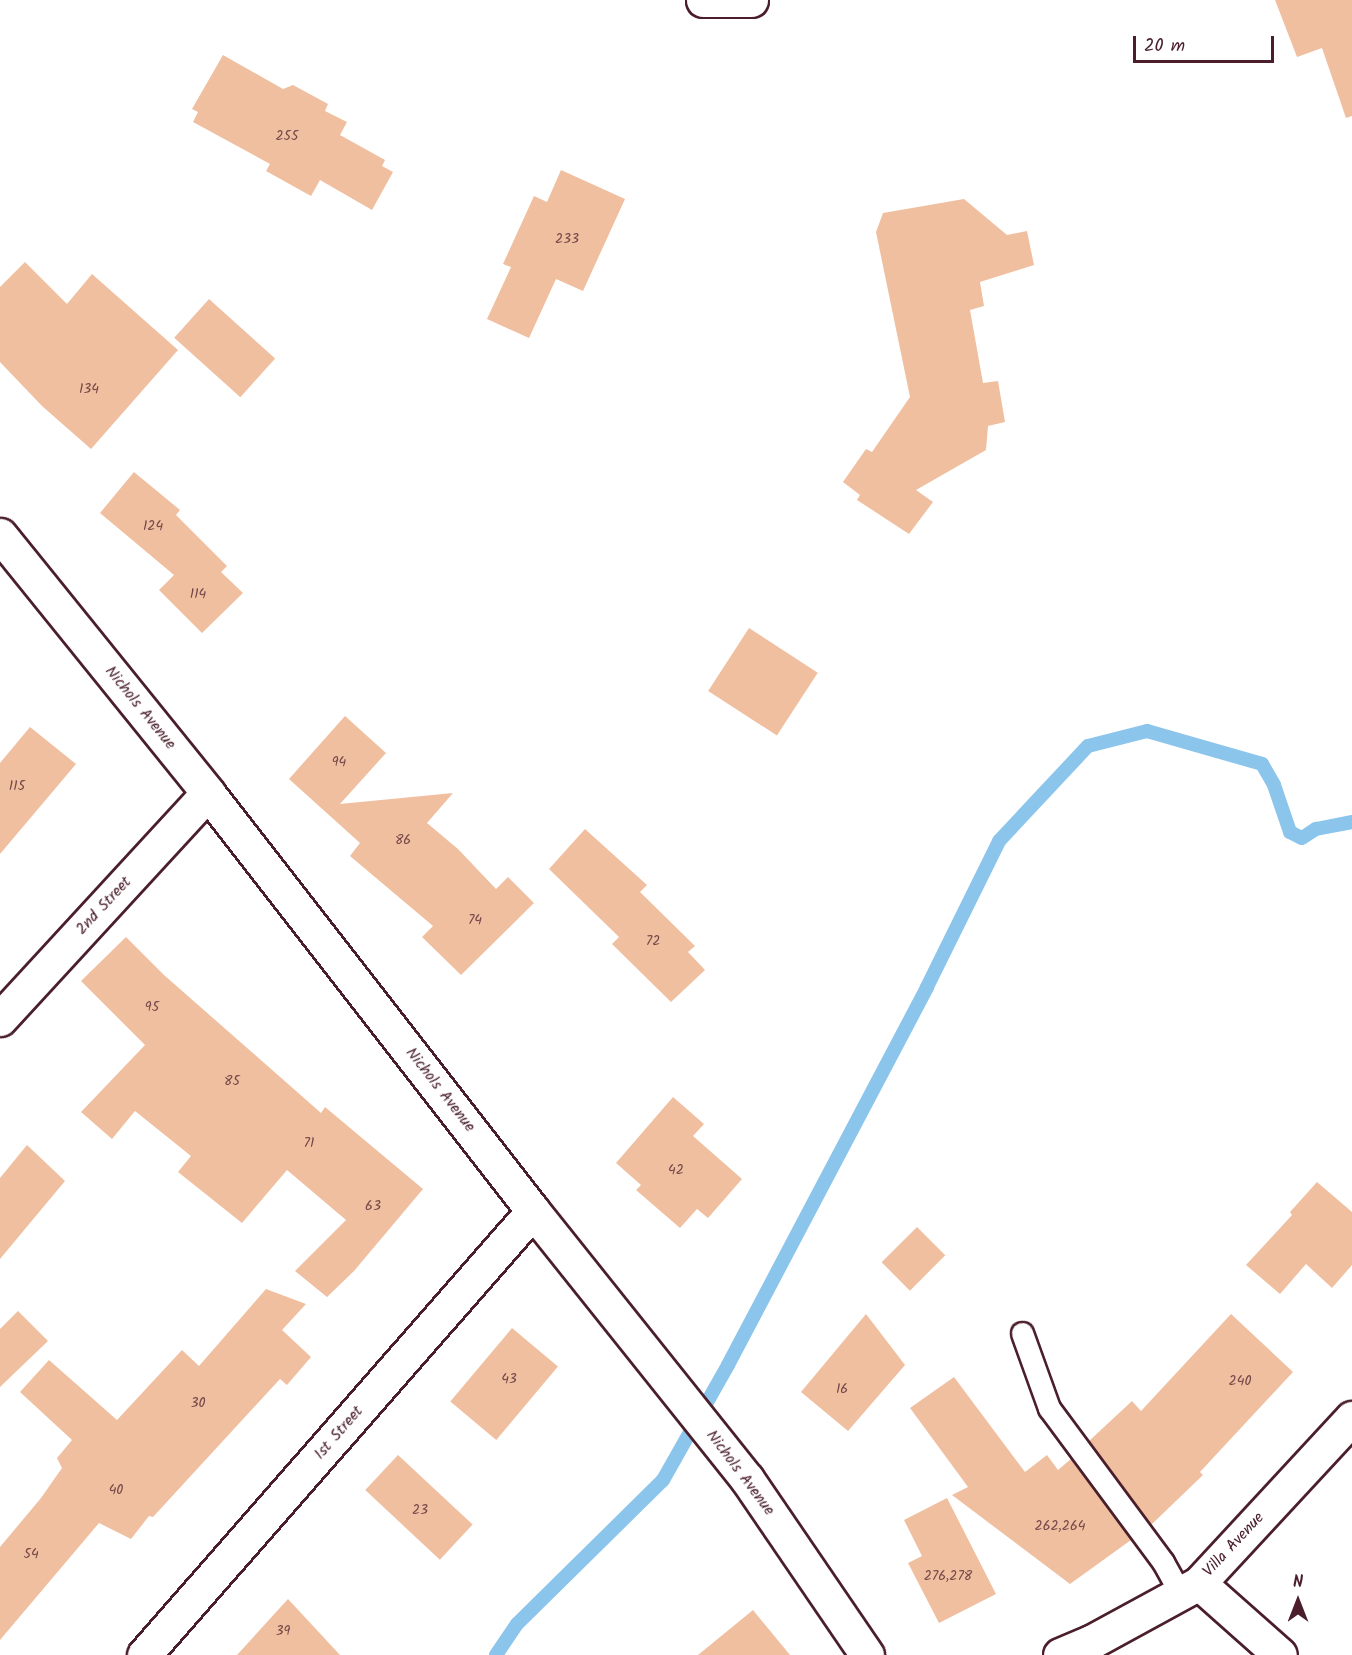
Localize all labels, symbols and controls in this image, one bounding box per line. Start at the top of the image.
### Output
scale bar [1136,24,1277,62]
text: 20 m [1144,32,1185,61]
house number: 255 [275,128,299,144]
house number: 233 [555,231,579,247]
house number: 134 [79,381,99,397]
house number: 124 [143,518,163,534]
house number: 114 [190,586,206,602]
street label: Nichols Avenue [100,662,180,754]
house number: 94 [332,754,346,770]
house number: 115 [9,778,25,794]
house number: 86 [395,832,411,848]
street label: 2nd Street [72,873,136,939]
house number: 74 [468,912,482,928]
house number: 72 [646,933,660,949]
house number: 95 [145,999,159,1015]
street label: Nichols Avenue [401,1044,479,1136]
house number: 85 [224,1073,240,1089]
house number: 71 [304,1135,314,1151]
house number: 42 [668,1162,684,1178]
house number: 63 [365,1198,381,1214]
house number: 43 [501,1371,517,1387]
house number: 240 [1229,1373,1251,1389]
house number: 16 [836,1381,848,1397]
house number: 30 [191,1395,205,1411]
street label: 1st Street [310,1402,368,1464]
street label: Nichols Avenue [702,1427,778,1519]
house number: 40 [109,1482,123,1498]
house number: 23 [412,1502,428,1518]
street label: Villa Avenue [1199,1509,1269,1581]
house number: 262,264 [1035,1518,1085,1534]
house number: 54 [23,1546,39,1562]
house number: 276,278 [924,1568,972,1584]
text: N [1293,1570,1303,1595]
north arrow [1268,1571,1328,1631]
house number: 39 [276,1623,290,1639]

